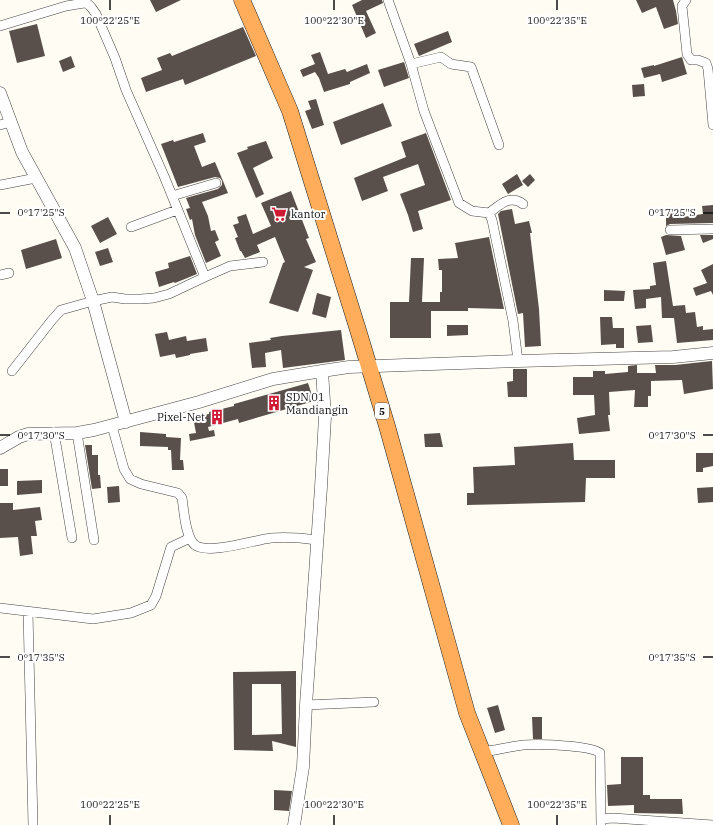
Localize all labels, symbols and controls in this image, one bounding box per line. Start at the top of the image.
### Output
text: 100°22'25"E [80,14,140,27]
text: 100°22'30"E [304,14,364,27]
text: 100°22'35"E [527,14,587,27]
supermarket icon: kantor [270,205,288,223]
text: 0°17'25"S [17,206,65,219]
text: 0°17'25"S [648,206,696,219]
place label: kantor [291,207,326,221]
place label: SDN 01 Mandiangin [286,390,348,417]
building icon: SDN 01 Mandiangin [265,394,283,412]
road number: 5 [375,403,389,419]
building icon: Pixel-Net [208,408,226,426]
place label: Pixel-Net [157,410,205,424]
text: 0°17'30"S [17,429,65,442]
text: 0°17'30"S [648,429,696,442]
text: 0°17'35"S [17,651,65,664]
text: 0°17'35"S [648,651,696,664]
text: 100°22'25"E [80,798,140,811]
text: 100°22'30"E [304,798,364,811]
text: 100°22'35"E [527,798,587,811]

